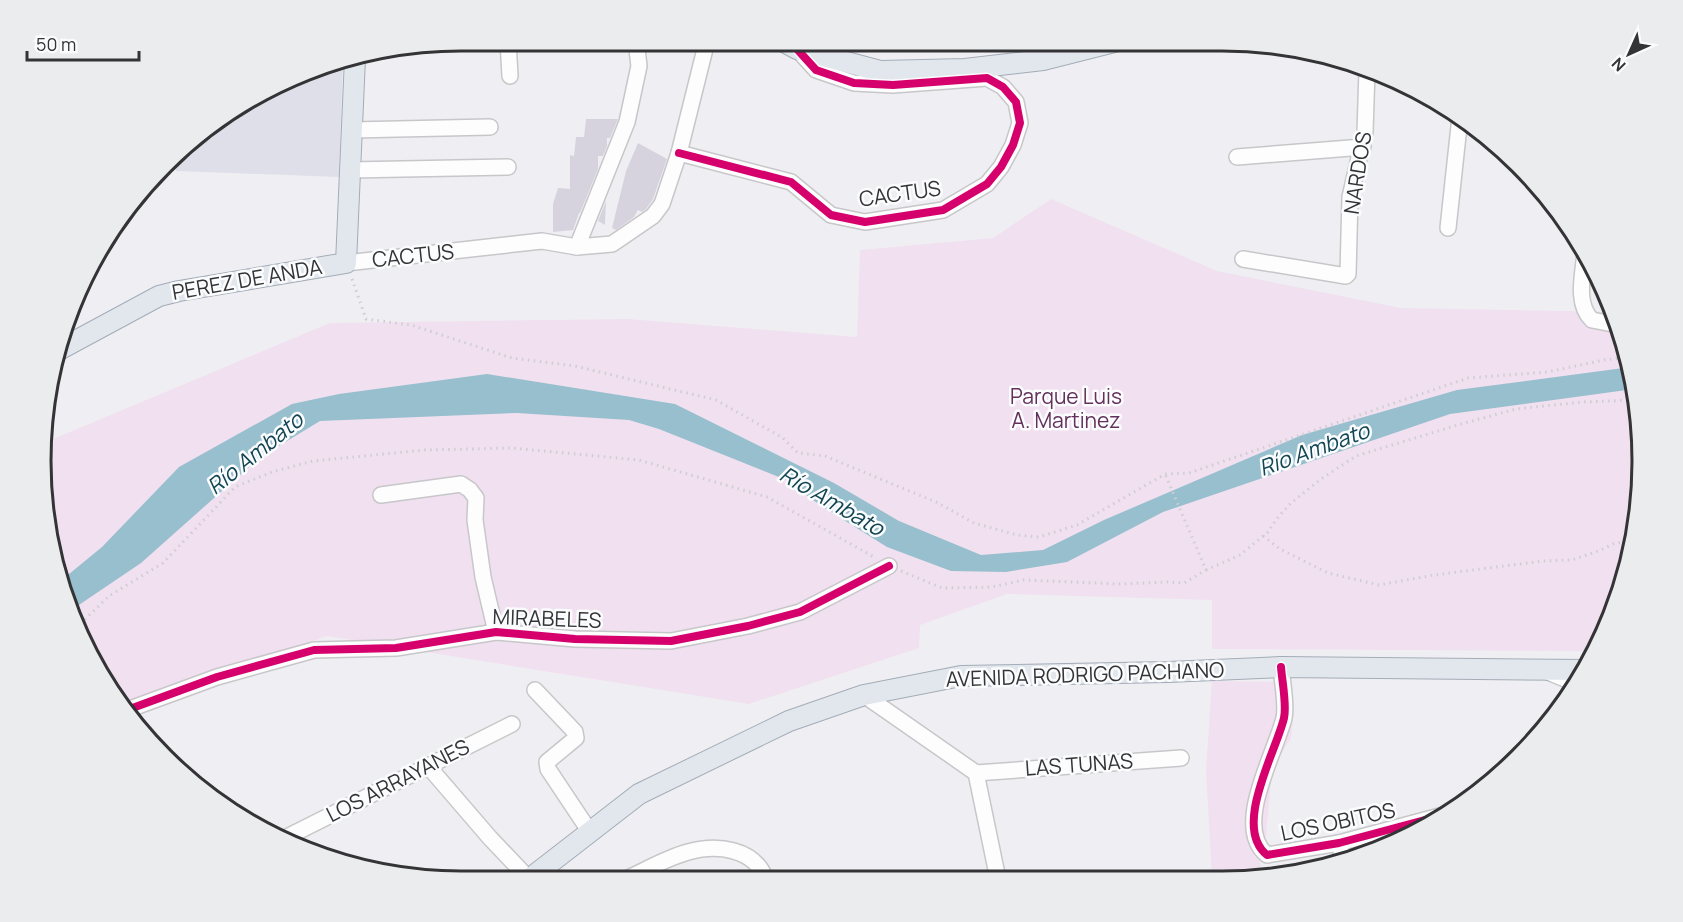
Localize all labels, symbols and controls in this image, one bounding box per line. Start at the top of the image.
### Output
scale bar [27,24,140,62]
north arrow [1599,24,1659,84]
text: 50 m [36,32,76,56]
text: N [1607,53,1630,76]
street label: NARDOS [1337,130,1377,216]
street label: CACTUS [857,173,943,213]
street label: CACTUS [371,237,455,273]
street label: PEREZ DE ANDA [170,252,324,306]
park label: Parque Luis A. Martinez [1010,382,1122,434]
water label: Río Ambato [201,404,311,501]
water label: Río Ambato [1255,414,1375,483]
water label: Río Ambato [774,459,891,544]
street label: MIRABELES [492,602,602,634]
street label: AVENIDA RODRIGO PACHANO [945,655,1225,693]
street label: LOS ARRAYANES [321,732,474,828]
street label: LAS TUNAS [1024,746,1134,782]
street label: LOS OBITOS [1278,795,1398,847]

